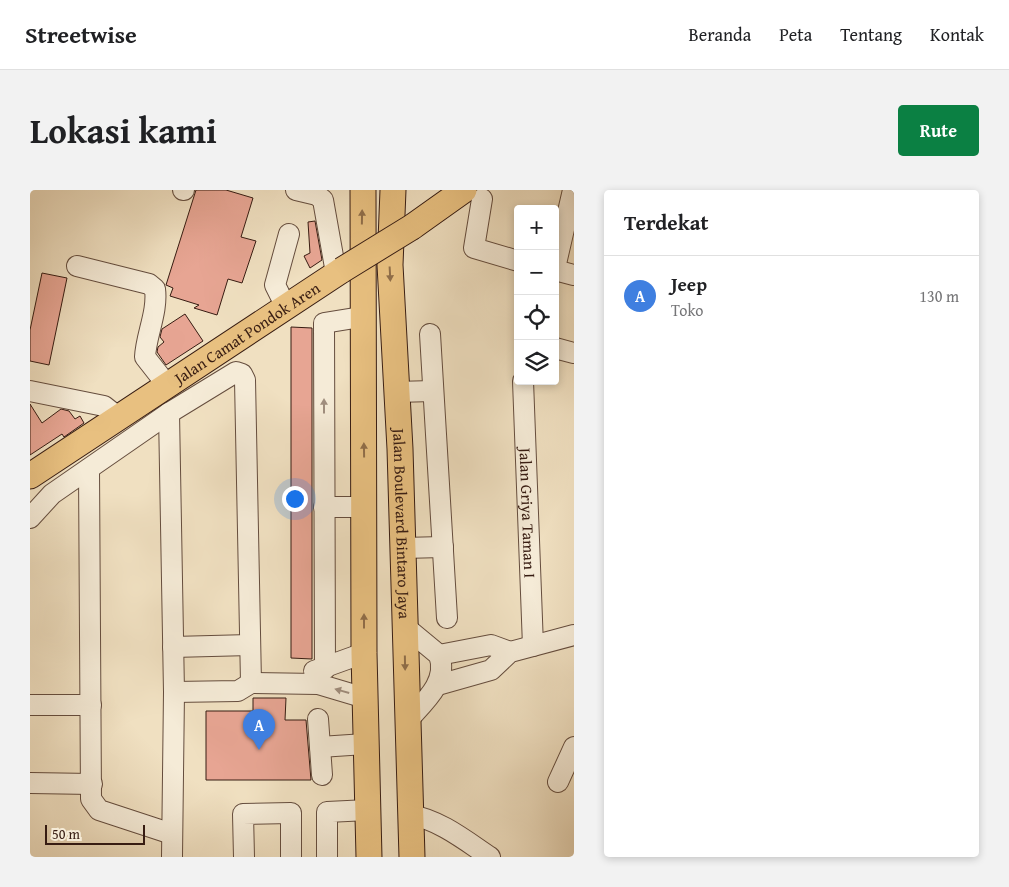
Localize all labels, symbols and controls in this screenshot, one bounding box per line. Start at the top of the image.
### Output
text: Streetwise [25,17,137,52]
text: Beranda [689,21,751,48]
text: Peta [779,21,812,48]
text: Tentang [840,21,902,48]
text: Kontak [930,21,984,48]
text: Lokasi kami [30,105,217,156]
button: Rute [898,105,979,156]
map controls [514,205,559,385]
button: + [514,205,559,250]
text: Terdekat [624,207,708,238]
one-way arrow [358,209,366,225]
button: − [514,250,559,295]
one-way arrow [387,266,395,282]
text: Jeep [671,270,707,298]
street label: Jalan Camat Pondok Aren [168,276,325,391]
text: A [635,284,645,308]
text: 130 m [919,284,959,308]
button: locate [514,295,559,340]
text: Toko [671,298,703,322]
button: layers [514,340,559,385]
one-way arrow [320,398,328,414]
street label: Jalan Boulevard Bintaro Jaya [387,426,417,620]
one-way arrow [359,441,367,457]
street label: Jalan Griya Taman I [513,445,542,579]
your location [282,486,308,512]
one-way arrow [360,613,368,629]
one-way arrow [402,656,410,672]
one-way arrow [334,687,349,695]
pin: A [243,709,275,750]
scale bar [45,822,145,845]
text: 50 m [52,824,80,844]

